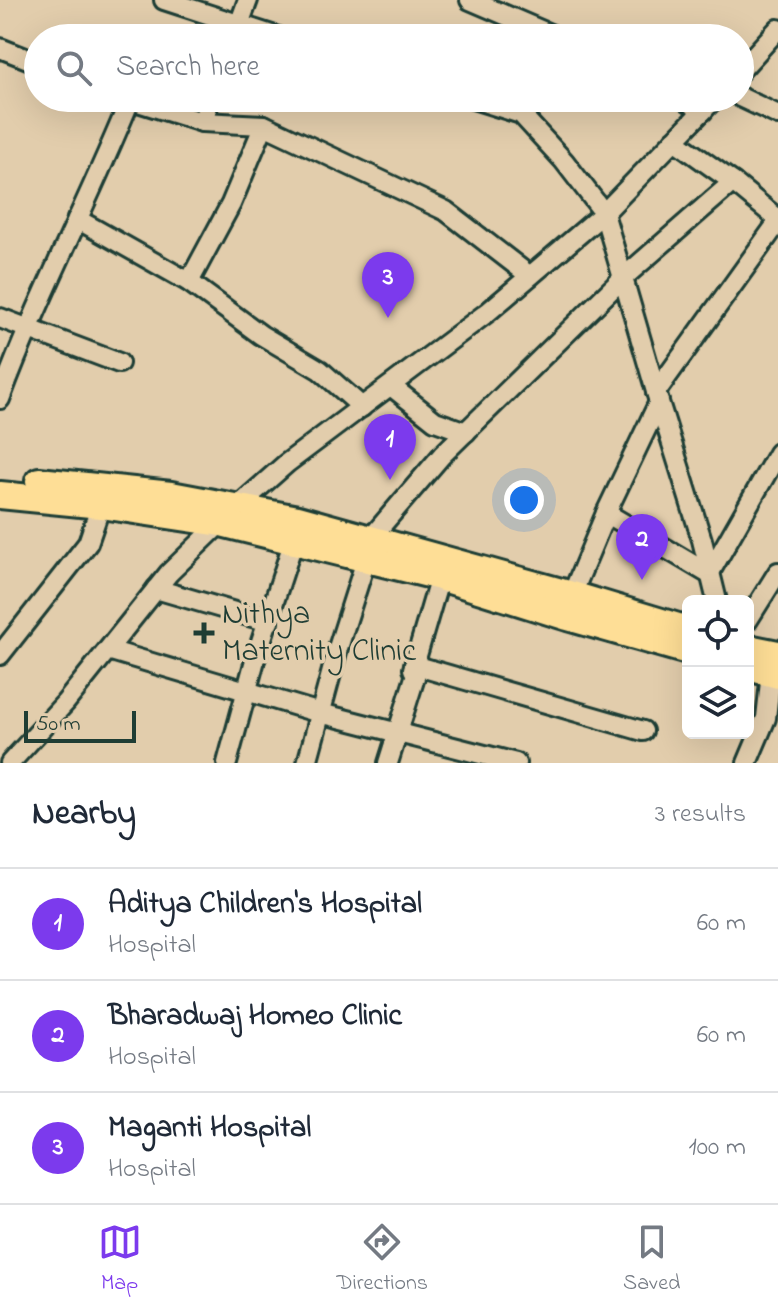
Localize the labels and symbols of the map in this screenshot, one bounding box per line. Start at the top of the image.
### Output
pin: 3 [362,252,414,318]
pin: 1 [364,414,416,480]
your location [504,480,544,520]
pin: 2 [616,514,668,580]
place label: Nithya Maternity Clinic [222,592,417,676]
marker: Nithya Maternity Clinic [193,622,215,644]
scale bar [24,707,136,743]

